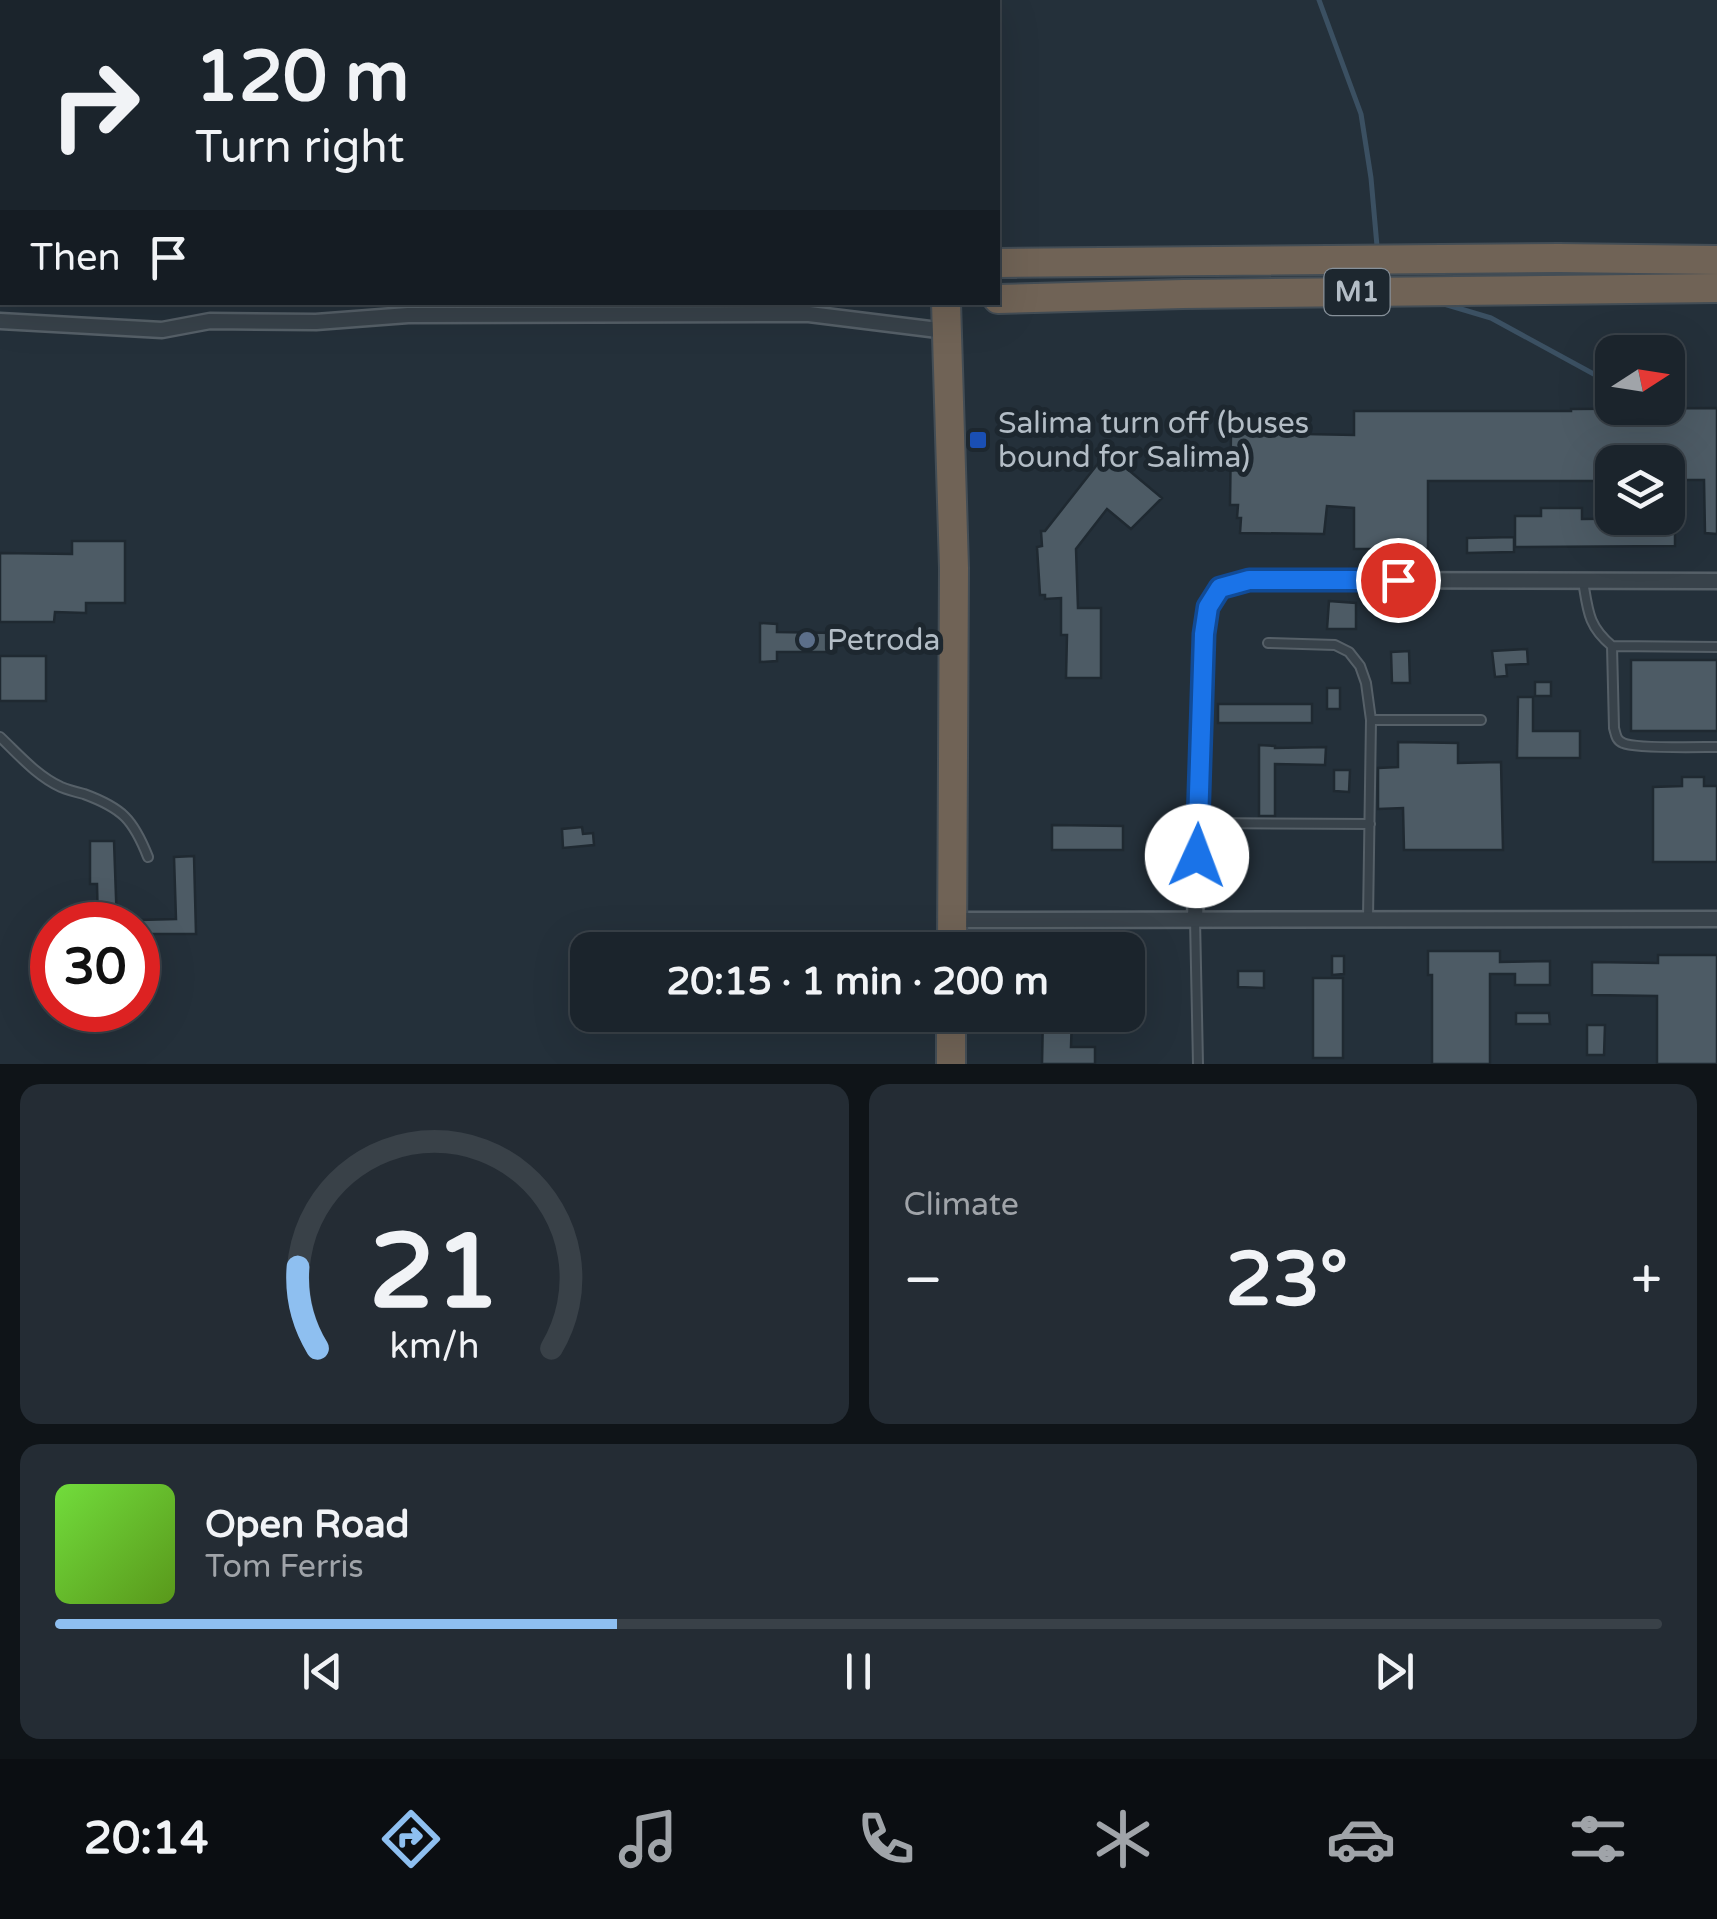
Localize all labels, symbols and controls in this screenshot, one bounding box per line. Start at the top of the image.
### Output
text: 120 m [195,36,409,120]
icon: right [30,40,160,170]
text: Turn right [195,121,404,175]
icon: arrive [141,230,196,285]
text: Then [30,235,121,281]
road number: M1 [1324,269,1390,315]
north arrow [1595,335,1685,425]
map controls [1595,335,1685,535]
place label: Salima turn off (buses bound for Salima) [998,405,1309,476]
marker: Salima turn off (buses bound for Salima) [967,429,989,451]
button: layers [1595,445,1685,535]
pin [1356,538,1441,623]
icon: arrive [1371,553,1426,608]
place label: Petroda [827,622,940,659]
marker: Petroda [796,629,818,651]
position arrow [1145,804,1249,908]
speed limit sign: 30 [30,902,160,1032]
text: 20:15 · 1 min · 200 m [666,959,1049,1005]
text: Climate [904,1186,1019,1224]
text: 21 [369,1211,500,1336]
text: 23° [1226,1235,1348,1325]
text: − [904,1248,943,1314]
text: + [1631,1248,1662,1314]
text: km/h [389,1325,479,1368]
text: Open Road [205,1502,410,1548]
text: Tom Ferris [205,1548,364,1586]
icon: previous [295,1644,350,1699]
icon: pause [831,1644,886,1699]
icon: next [1367,1644,1422,1699]
icon: directions [376,1804,446,1874]
icon: music [613,1804,683,1874]
icon: phone [851,1804,921,1874]
icon: climate [1088,1804,1158,1874]
icon: car [1326,1804,1396,1874]
icon: filters [1563,1804,1633,1874]
text: 20:14 [84,1812,208,1866]

